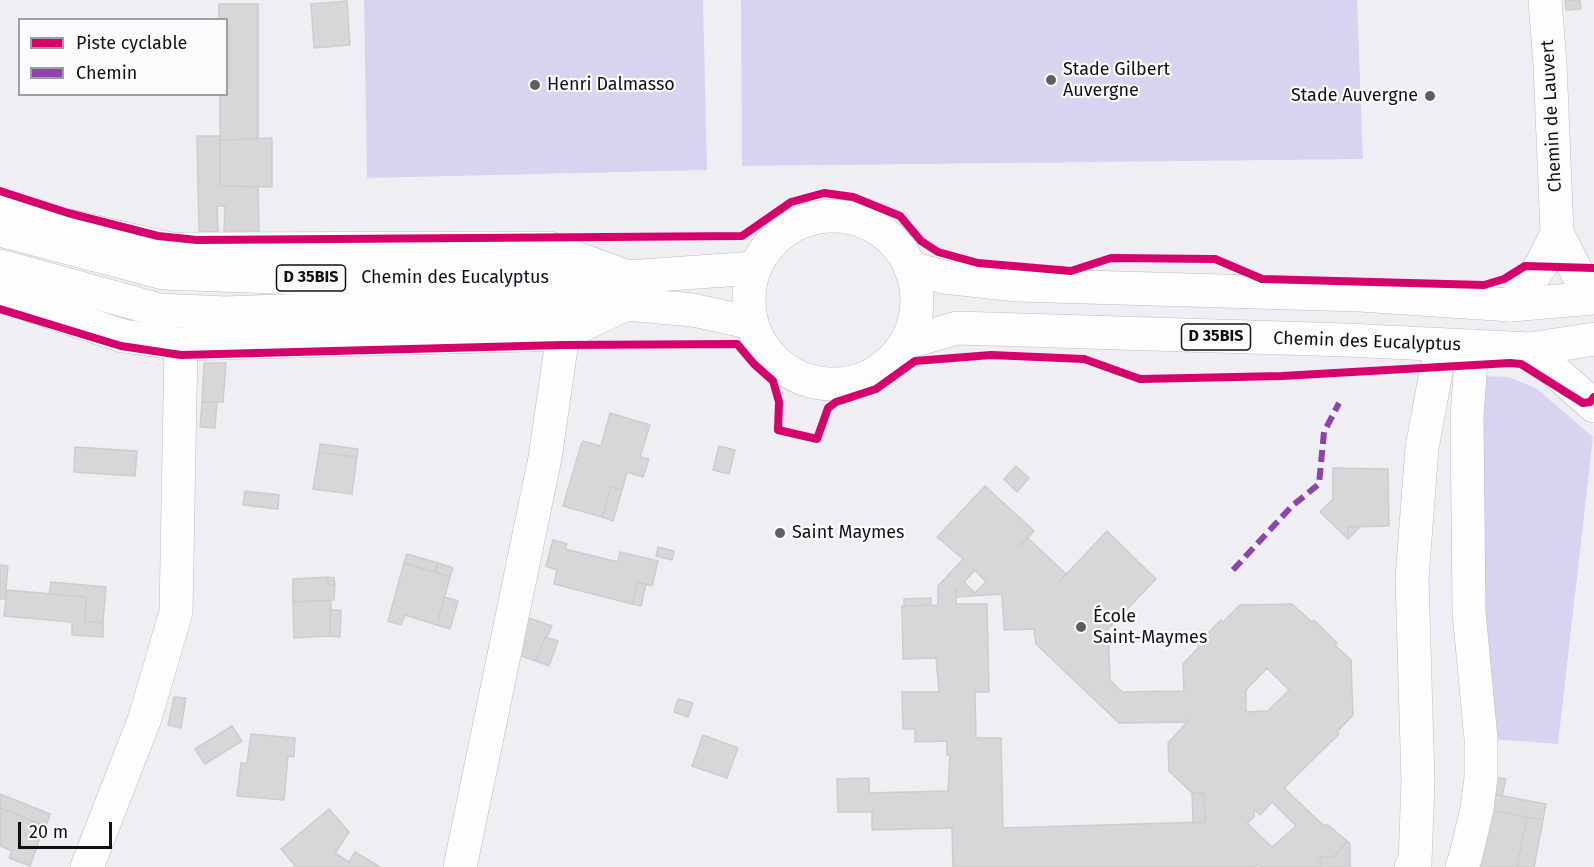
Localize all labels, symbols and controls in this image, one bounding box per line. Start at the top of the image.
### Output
legend [18,18,228,96]
text: Piste cyclable [76,32,187,54]
street label: Chemin de Lauvert [1537,39,1567,193]
place label: Stade Gilbert Auvergne [1063,59,1170,101]
text: Chemin [76,62,137,84]
marker: Stade Gilbert Auvergne [1044,73,1058,87]
place label: Henri Dalmasso [547,74,675,96]
marker: Henri Dalmasso [528,78,542,92]
place label: Stade Auvergne [1291,85,1418,107]
marker: Stade Auvergne [1423,89,1437,103]
road number: D 35BIS [276,265,346,291]
street label: Chemin des Eucalyptus [361,267,549,289]
road number: D 35BIS [1182,324,1250,350]
street label: Chemin des Eucalyptus [1273,328,1461,356]
place label: Saint Maymes [792,522,905,544]
marker: Saint Maymes [773,526,787,540]
place label: École Saint-Maymes [1093,606,1207,648]
marker: École Saint-Maymes [1074,620,1088,634]
scale bar [21,810,116,848]
text: 20 m [29,821,68,843]

